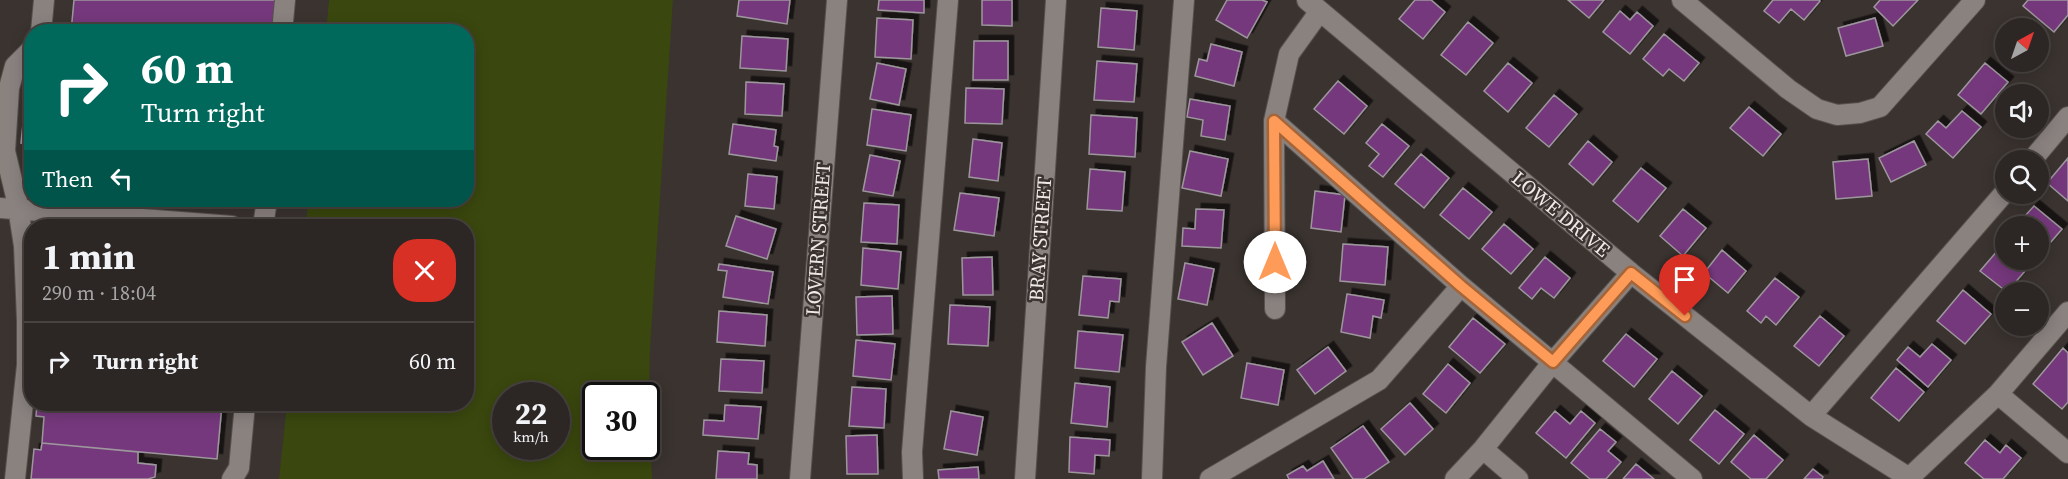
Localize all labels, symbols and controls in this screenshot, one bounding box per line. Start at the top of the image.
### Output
north arrow [1995,18,2049,72]
map controls [1995,18,2049,336]
text: 60 m [141,39,234,97]
icon: right [42,48,120,126]
button: sound [1995,84,2049,138]
text: Turn right [141,94,265,131]
button: search [1995,150,2049,204]
street label: LOVERN STREET [799,161,837,317]
icon: left [105,162,138,195]
text: Then [42,164,93,194]
street label: LOWE DRIVE [1506,165,1616,263]
street label: BRAY STREET [1022,176,1058,302]
button: + [1995,216,2049,270]
position arrow [1243,230,1307,294]
text: 1 min [42,232,135,281]
button: close [393,239,456,302]
pin [1659,254,1710,316]
icon: arrive [1668,263,1701,296]
text: 290 m · 18:04 [42,279,156,307]
button: − [1995,282,2049,336]
icon: right [42,345,75,378]
text: Turn right [93,346,198,376]
text: 60 m [409,346,456,376]
speed limit sign: 30 [582,382,660,460]
text: 22 [515,393,547,434]
text: km/h [513,426,549,447]

